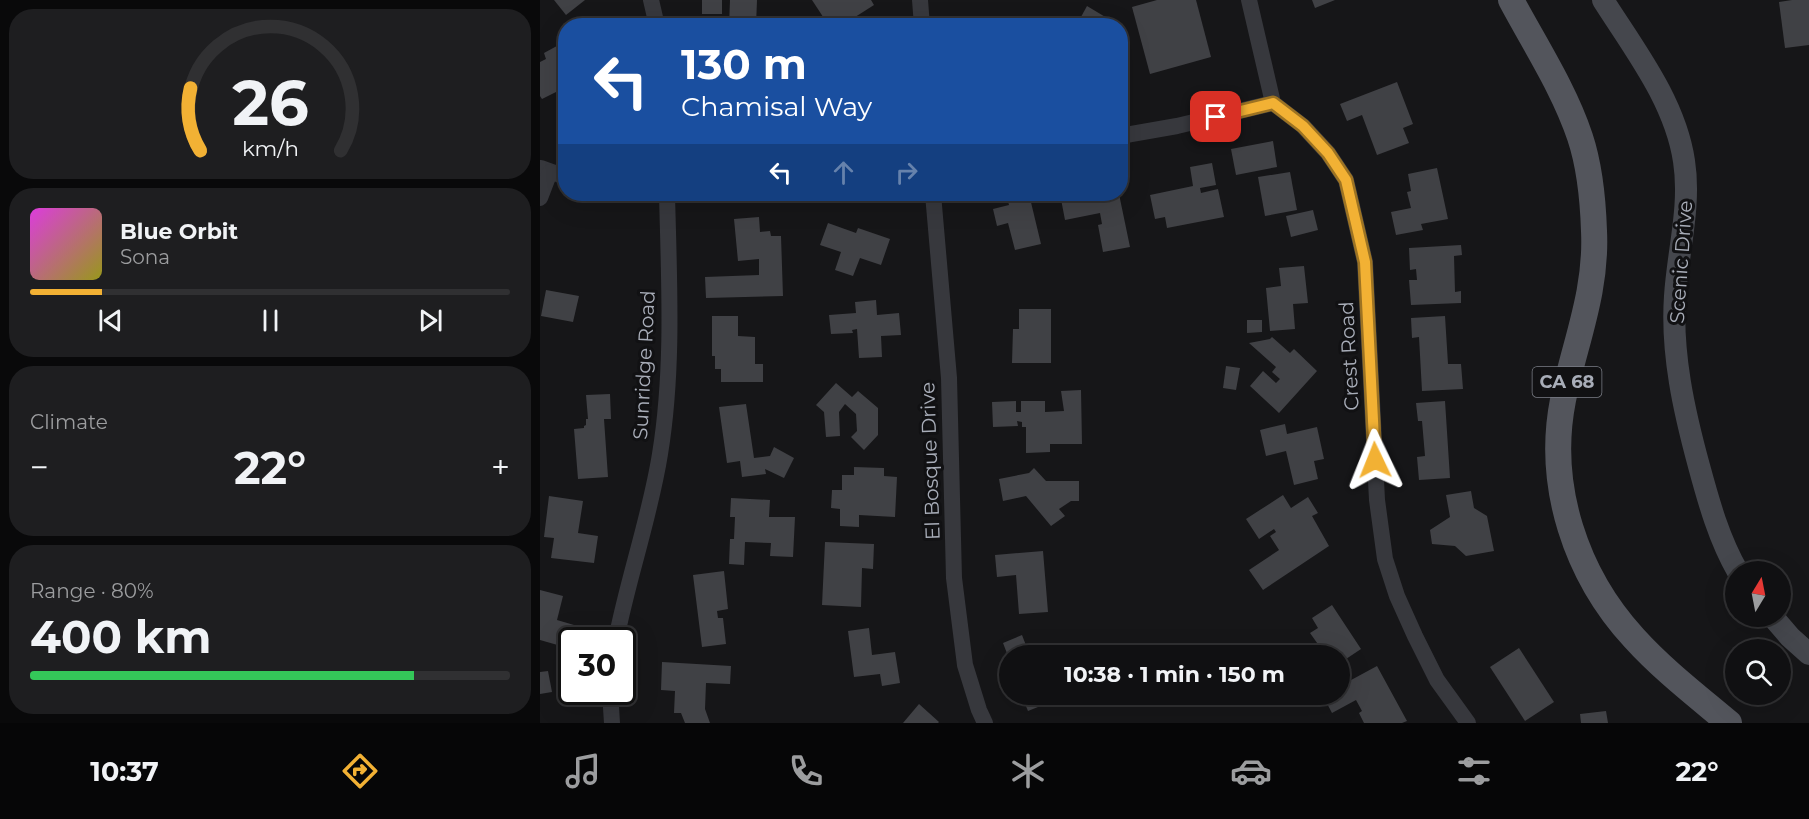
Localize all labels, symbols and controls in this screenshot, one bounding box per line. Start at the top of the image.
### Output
text: 130 m [681,38,807,90]
icon: left [582,42,660,120]
text: 26 [232,65,308,141]
text: Chamisal Way [681,90,872,123]
pin [1190,91,1241,142]
icon: arrive [1199,100,1232,133]
text: km/h [241,135,299,161]
icon: left [764,156,797,189]
icon: ahead [827,156,860,189]
icon: right [890,156,923,189]
street label: Scenic Drive [1665,200,1697,324]
text: Blue Orbit [120,218,238,245]
text: Sona [120,245,170,269]
street label: Sunridge Road [628,290,660,440]
street label: Crest Road [1334,301,1364,411]
icon: previous [94,304,127,337]
icon: pause [254,304,287,337]
icon: next [414,304,447,337]
road number: CA 68 [1532,367,1602,397]
street label: El Bosque Drive [915,382,945,540]
text: Climate [30,410,108,434]
position arrow [1343,428,1407,492]
text: 22° [234,440,306,495]
text: − [30,447,49,487]
text: + [491,447,510,487]
north arrow [1725,561,1791,627]
map controls [1725,561,1791,705]
text: Range · 80% [30,579,154,603]
text: 400 km [30,609,211,664]
speed limit sign: 30 [558,627,636,705]
button: search [1725,639,1791,705]
text: 10:38 · 1 min · 150 m [1064,661,1285,688]
icon: directions [339,750,381,792]
icon: music [562,750,604,792]
icon: phone [785,750,827,792]
icon: climate [1007,750,1049,792]
icon: car [1230,750,1272,792]
icon: filters [1453,750,1495,792]
text: 10:37 [90,755,159,788]
text: 22° [1675,755,1719,788]

